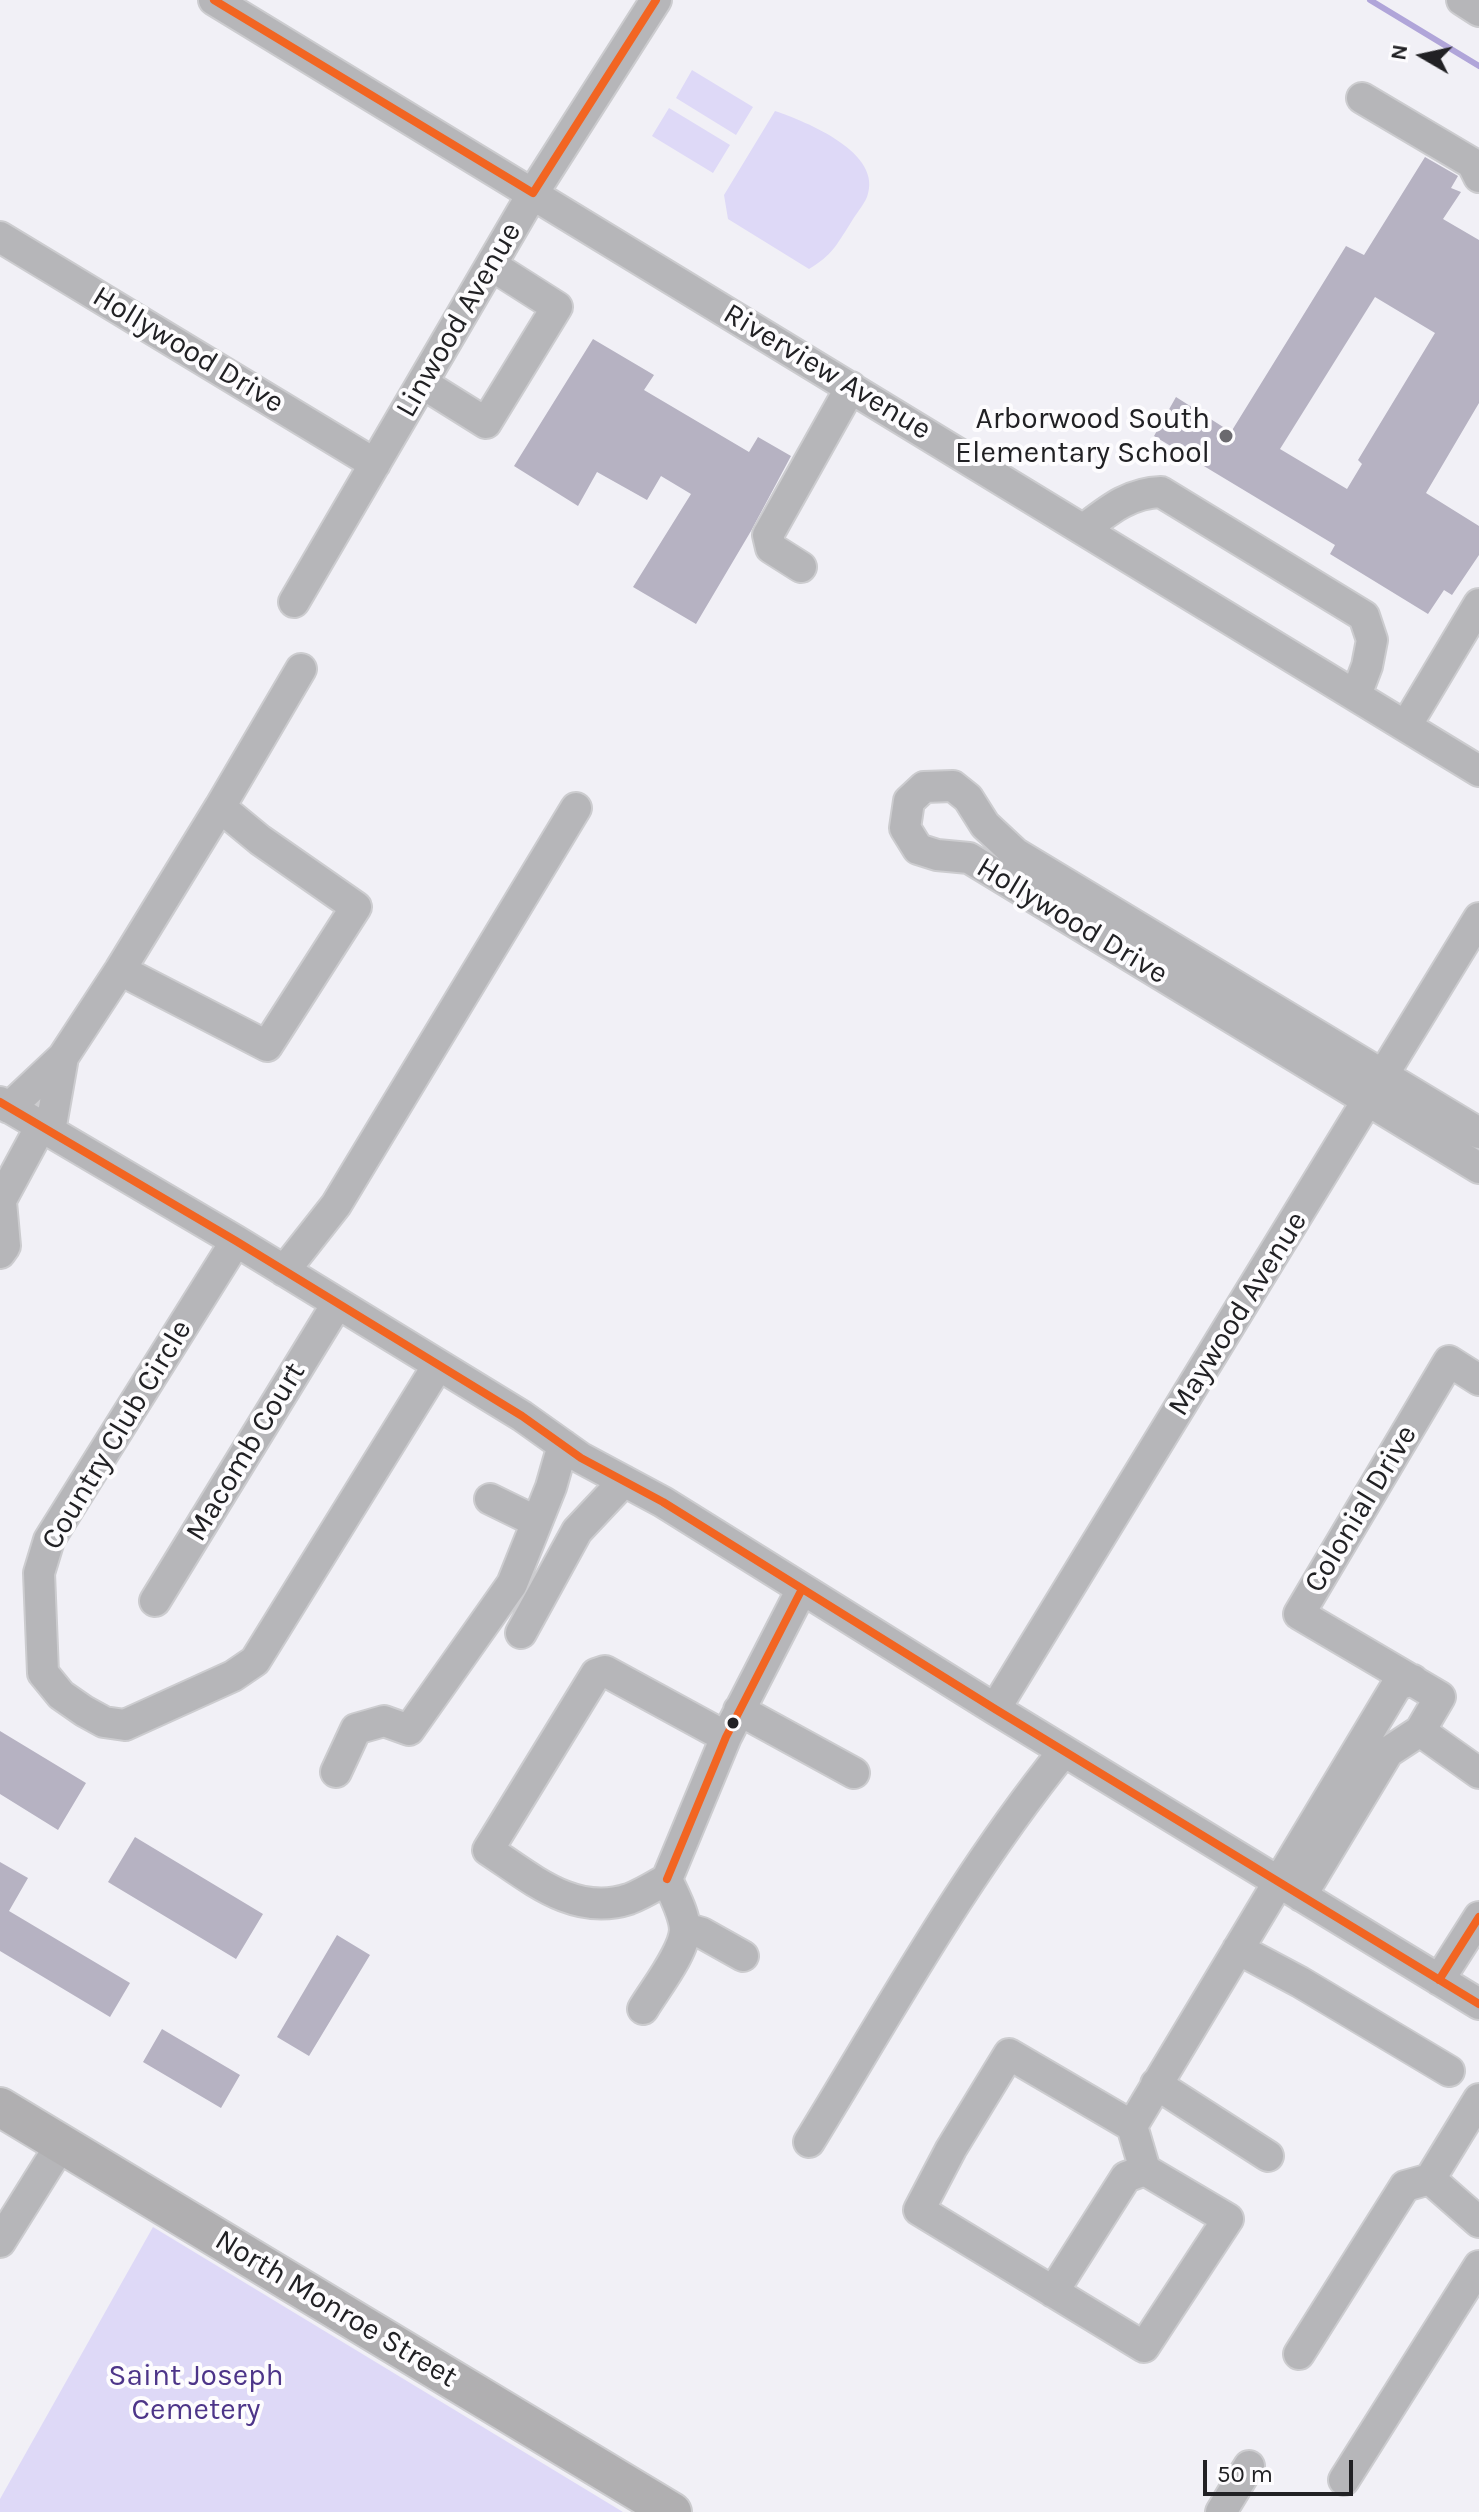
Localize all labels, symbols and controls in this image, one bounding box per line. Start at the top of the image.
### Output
north arrow [1383,16,1463,96]
text: N [1385,42,1413,62]
street label: Linwood Avenue [389,216,529,424]
street label: Hollywood Drive [86,279,290,421]
street label: Riverview Avenue [717,296,937,448]
place label: Arborwood South Elementary School [955,401,1210,472]
marker: Arborwood South Elementary School [1217,427,1235,445]
street label: Hollywood Drive [970,850,1174,992]
street label: Maywood Avenue [1161,1205,1315,1423]
street label: Country Club Circle [34,1314,200,1556]
street label: Macomb Court [179,1356,313,1548]
street label: Colonial Drive [1297,1419,1425,1599]
unlabelled marker [725,1715,741,1731]
street label: North Monroe Street [208,2222,464,2396]
park label: Saint Joseph Cemetery [108,2358,284,2428]
scale bar [1207,2444,1357,2494]
text: 50 m [1217,2460,1273,2488]

